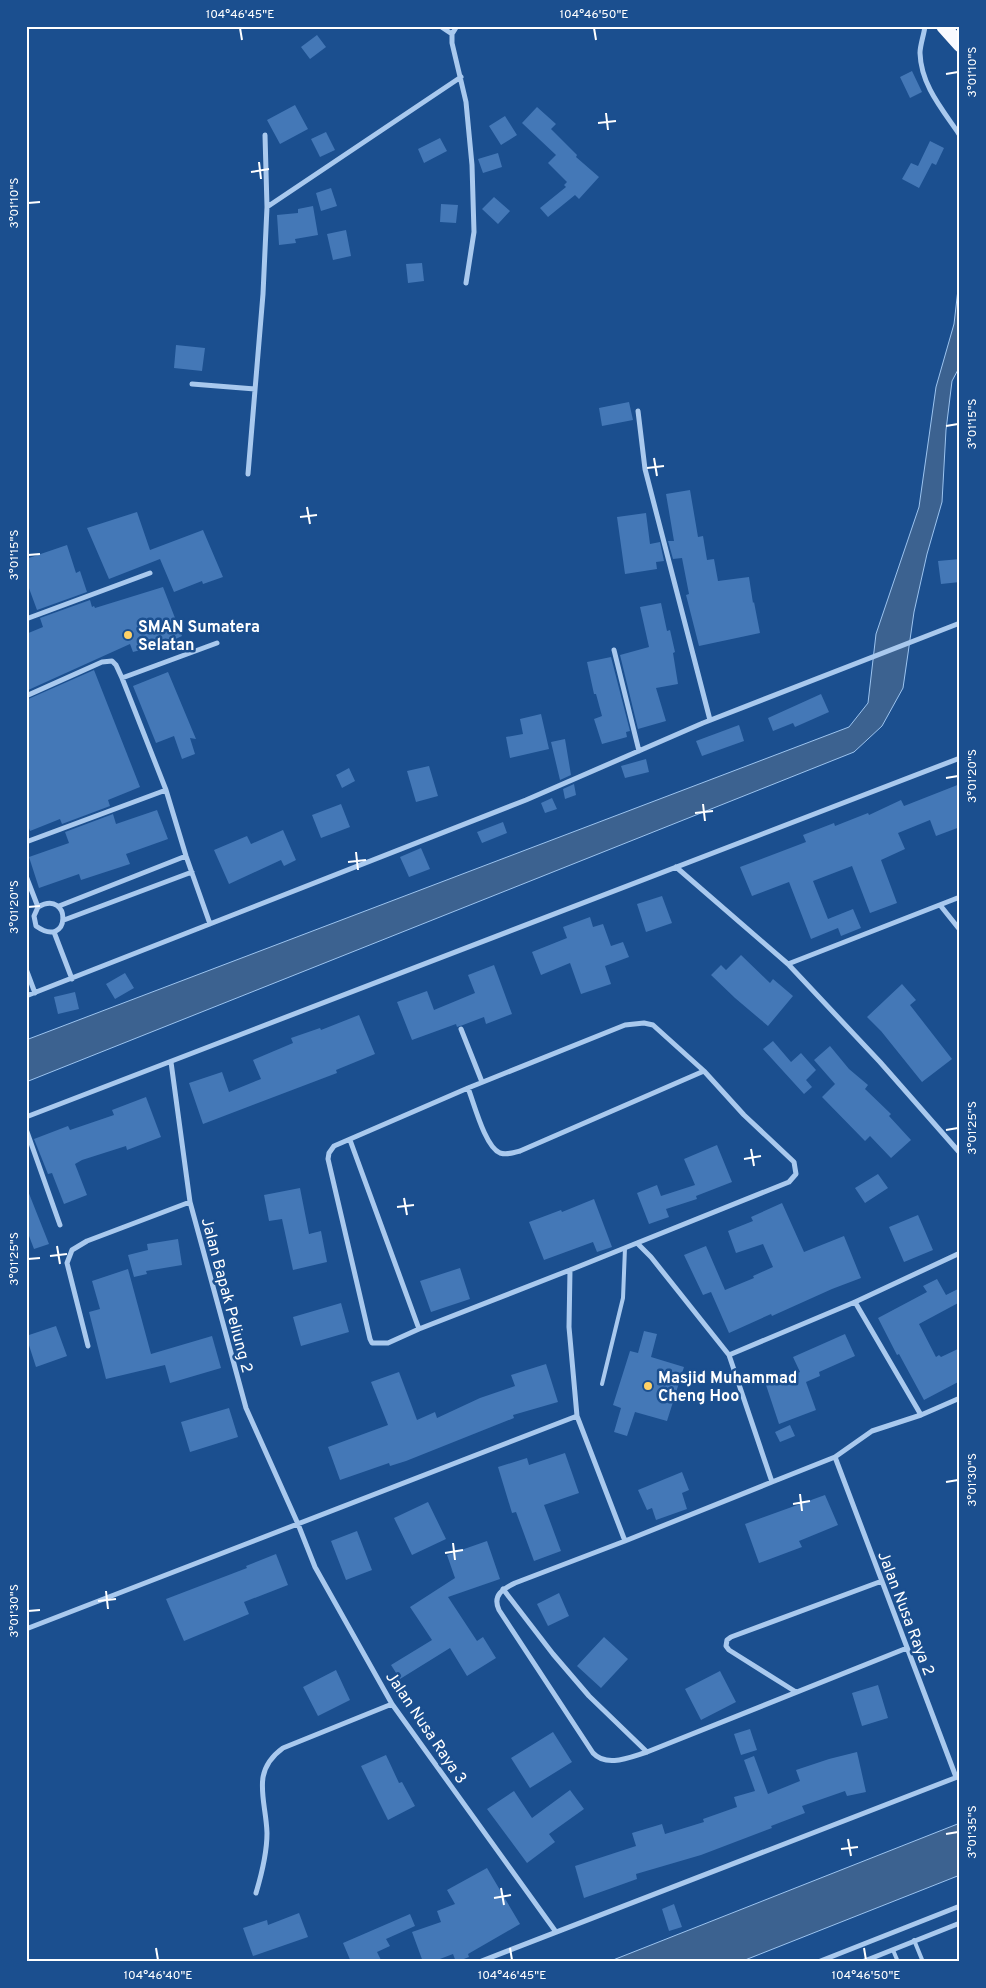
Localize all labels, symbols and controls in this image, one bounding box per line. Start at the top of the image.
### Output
text: 104°46'45"E [206,7,274,23]
text: 104°46'50"E [560,7,628,23]
text: 3°01'10"S [965,46,981,98]
text: 3°01'10"S [7,177,23,229]
text: 3°01'15"S [965,399,981,449]
text: 3°01'15"S [7,530,23,580]
place label: SMAN Sumatera Selatan [138,618,260,656]
marker: SMAN Sumatera Selatan [122,629,134,641]
text: 3°01'20"S [965,749,981,803]
text: 3°01'20"S [7,880,23,934]
text: 3°01'25"S [965,1101,981,1155]
street label: Jalan Bapak Peliung 2 [196,1216,256,1375]
text: 3°01'25"S [7,1232,23,1286]
place label: Masjid Muhammad Cheng Hoo [658,1369,797,1407]
marker: Masjid Muhammad Cheng Hoo [642,1380,654,1392]
text: 3°01'30"S [965,1453,981,1507]
street label: Jalan Nusa Raya 2 [872,1549,938,1679]
text: 3°01'30"S [7,1584,23,1638]
street label: Jalan Nusa Raya 3 [380,1668,470,1788]
text: 3°01'35"S [965,1805,981,1859]
text: 104°46'40"E [124,1968,192,1984]
text: 104°46'45"E [478,1968,546,1984]
text: 104°46'50"E [832,1968,900,1984]

